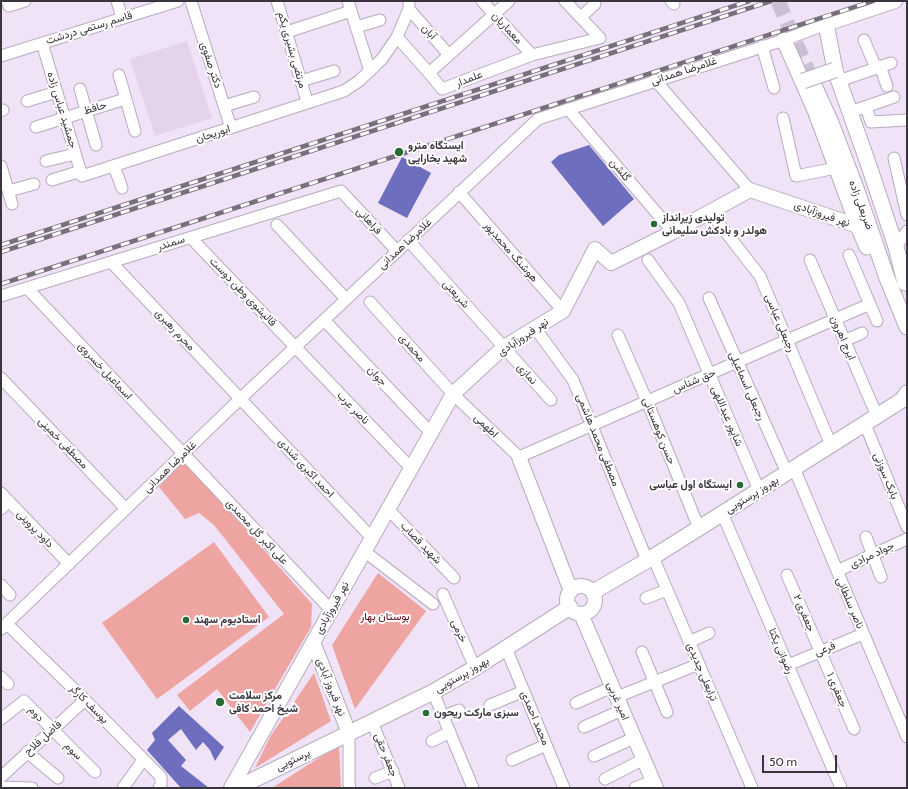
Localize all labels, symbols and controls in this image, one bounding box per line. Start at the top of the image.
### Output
street label: قاسم رستمی دردشت [44,9,134,47]
street label: معماریان [489,9,525,47]
street label: مرتضی بشیری یکم [275,10,309,90]
street label: آبان [419,22,439,42]
street label: دکتر صفوی [197,40,225,90]
street label: غلامرضا همدانی [649,54,719,88]
street label: علمدار [454,68,484,90]
street label: جمشید عباس زاده [44,70,80,150]
street label: حافظ [82,98,108,118]
street label: ابوریحان [194,122,232,146]
place label: ایستگاه مترو شهید بخارایی [408,139,467,165]
marker: ایستگاه مترو شهید بخارایی [393,146,405,158]
street label: گلشن [607,156,633,184]
street label: ضربعلی زاده [846,178,876,232]
street label: نهر فیروزآبادی [792,198,852,230]
street label: فراهانی [353,205,385,237]
place label: تولیدی زیرانداز هولدر و بادکش سلیمانی [662,211,767,237]
street label: غلامرضا همدانی [375,216,435,272]
street label: هوشنگ محمدپور [481,219,541,285]
marker: تولیدی زیرانداز هولدر و بادکش سلیمانی [649,219,659,229]
street label: سمندر [156,233,186,253]
street label: قالیشوی وطن دوست [207,255,279,329]
street label: شریعتی [440,277,472,311]
street label: رجبعلی عباسی [762,292,798,354]
street label: محرم رهبری [152,306,198,354]
street label: ایرج اهرون [827,314,859,362]
street label: نهر فیروزآبادی [495,315,551,359]
street label: محمدی [396,331,428,365]
street label: اسماعیل خسروی [75,340,135,402]
street label: رجبعلی اسماعیلی [726,349,768,423]
street label: نمازی [514,361,540,387]
street label: جوان [365,363,389,389]
street label: حق شناس [670,366,718,396]
street label: شاپور عبداللهی [708,384,746,448]
street label: ناصر عرب [334,389,372,427]
street label: مصطفی محمد هاشمی [573,392,623,488]
street label: حسن کوهستانی [640,396,678,466]
street label: اطهمی [471,411,501,441]
street label: مصطفی خمینی [35,415,91,471]
street label: احمد اکبری شندی [275,436,337,500]
street label: غلامرضا همدانی [141,438,199,496]
street label: بابک سوزنی [871,451,901,501]
street label: بهروز پرستویی [723,473,781,517]
place label: ایستگاه اول عباسی [649,478,732,492]
marker: ایستگاه اول عباسی [735,480,745,490]
street label: علی اکبر گل محمدی [223,496,291,568]
street label: داود پروینی [14,507,56,551]
street label: شهید قصاب [398,519,444,567]
street label: جواد مرادی [848,539,896,571]
street label: ناصر سلطانی [833,575,867,631]
street label: نهر فیروزآبادی [312,579,352,637]
street label: جعفری ۲ [790,592,818,634]
park label: بوستان بهار [360,610,410,624]
place label: استادیوم سهند [194,613,261,627]
marker: استادیوم سهند [181,615,191,625]
street label: خرمی [448,617,470,645]
street label: رضوانی یکتا [765,626,797,676]
street label: فرعی [813,639,837,659]
street label: ترابعلی جدیدی [684,641,720,703]
street label: بهروز پرستویی [432,654,492,696]
street label: نهر فیروز آبادی [313,656,349,718]
street label: جعفری ۱ [824,670,850,710]
street label: امیر غربی [604,680,632,722]
street label: یوسف کارگر [67,682,111,726]
place label: مرکز سلامت شیخ احمد کافی [229,689,298,715]
street label: محمد احمدی [518,689,552,747]
marker: مرکز سلامت شیخ احمد کافی [214,696,226,708]
street label: دوم [25,703,47,725]
place label: سبزی مارکت ریحون [434,706,519,720]
marker: سبزی مارکت ریحون [421,708,431,718]
street label: فاضل فلاح [22,718,64,758]
street label: جعفر حقی [371,731,401,779]
street label: سوم [61,739,85,763]
street label: پرستویی [274,746,312,774]
scale bar [764,747,839,773]
text: 50 m [769,754,797,769]

